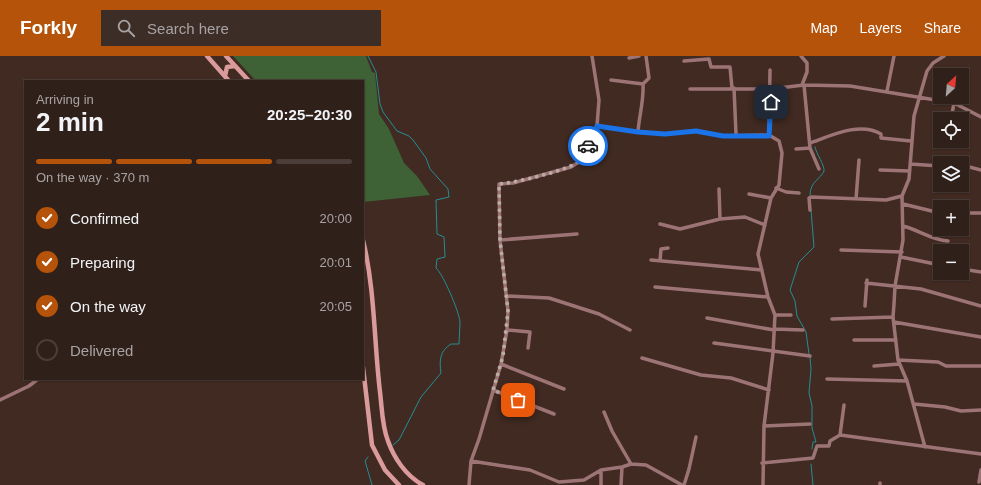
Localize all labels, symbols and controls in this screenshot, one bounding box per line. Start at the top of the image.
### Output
search box [101,10,381,46]
text: Forkly [20,17,77,38]
icon: search [115,17,137,39]
text: Search here [147,20,229,37]
text: Map [810,20,838,36]
text: Layers [860,20,902,36]
text: Share [924,20,961,36]
north arrow [933,68,969,104]
map controls [933,68,969,280]
pin [754,85,788,119]
icon: home [760,91,782,113]
text: Arriving in [36,92,94,107]
text: 20:25–20:30 [267,106,352,123]
text: 2 min [36,107,104,137]
button: locate [933,112,969,148]
courier [568,126,608,166]
icon: car [577,135,599,157]
button: layers [933,156,969,192]
text: On the way · 370 m [36,170,149,185]
button: + [933,200,969,236]
icon: check [36,207,58,229]
text: Confirmed [70,210,139,227]
text: 20:00 [319,211,352,226]
button: − [933,244,969,280]
icon: check [36,251,58,273]
text: Preparing [70,254,135,271]
text: 20:01 [319,255,352,270]
icon: check [36,295,58,317]
text: On the way [70,298,146,315]
text: 20:05 [319,299,352,314]
text: Delivered [70,342,133,359]
pin [501,383,535,417]
icon: bag [507,389,529,411]

